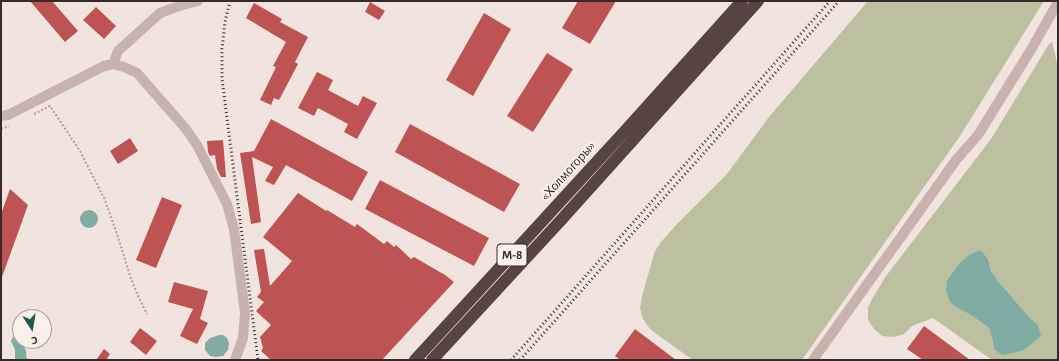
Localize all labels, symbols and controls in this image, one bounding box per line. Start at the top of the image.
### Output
street label: «Холмогоры» [537,138,599,204]
road number: М-8 [497,244,527,266]
north arrow [12,309,52,349]
text: С [30,334,39,346]

